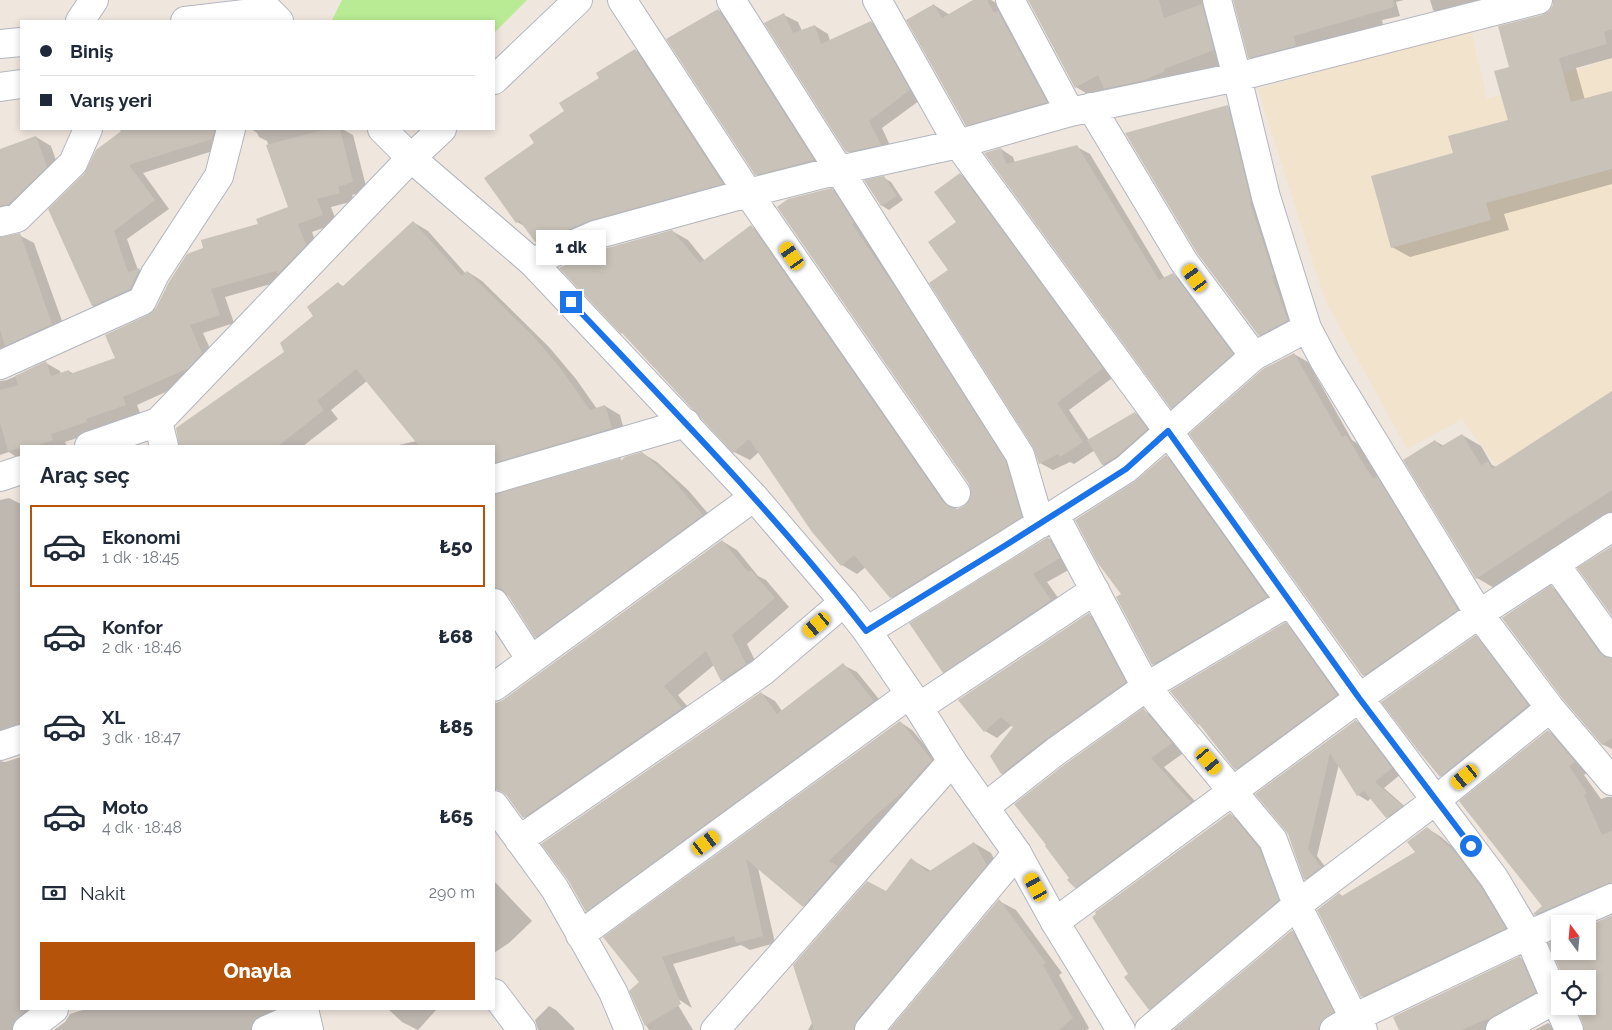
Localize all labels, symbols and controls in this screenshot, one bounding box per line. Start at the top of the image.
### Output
text: Biniş [70,40,113,62]
text: Varış yeri [70,89,152,111]
callout: 1 dk [536,230,606,264]
text: 1 dk [555,238,587,257]
car [777,239,806,273]
car [1180,261,1209,295]
route end [560,291,582,313]
text: Araç seç [40,462,130,488]
icon: car [42,524,87,569]
text: Ekonomi [102,526,181,548]
text: ₺50 [439,535,473,557]
text: 1 dk · 18:45 [102,548,179,567]
car [800,610,833,640]
icon: car [42,614,87,659]
text: Konfor [102,616,163,638]
text: ₺68 [439,625,473,647]
text: 2 dk · 18:46 [102,638,182,657]
icon: car [42,704,87,749]
text: XL [102,706,125,728]
text: ₺85 [440,715,473,737]
text: 3 dk · 18:47 [102,728,181,747]
car [1193,745,1224,777]
car [1448,762,1481,792]
icon: car [42,794,87,839]
text: Moto [102,796,148,818]
text: ₺65 [440,805,473,827]
text: 4 dk · 18:48 [102,818,182,837]
car [689,828,722,858]
route start [1460,835,1482,857]
car [1022,870,1049,904]
icon: cash [40,879,68,907]
text: Nakit [80,882,126,904]
text: 290 m [429,883,475,902]
north arrow [1551,915,1596,960]
map controls [1551,915,1596,1015]
button: Onayla [40,942,475,1000]
button: locate [1551,970,1596,1015]

